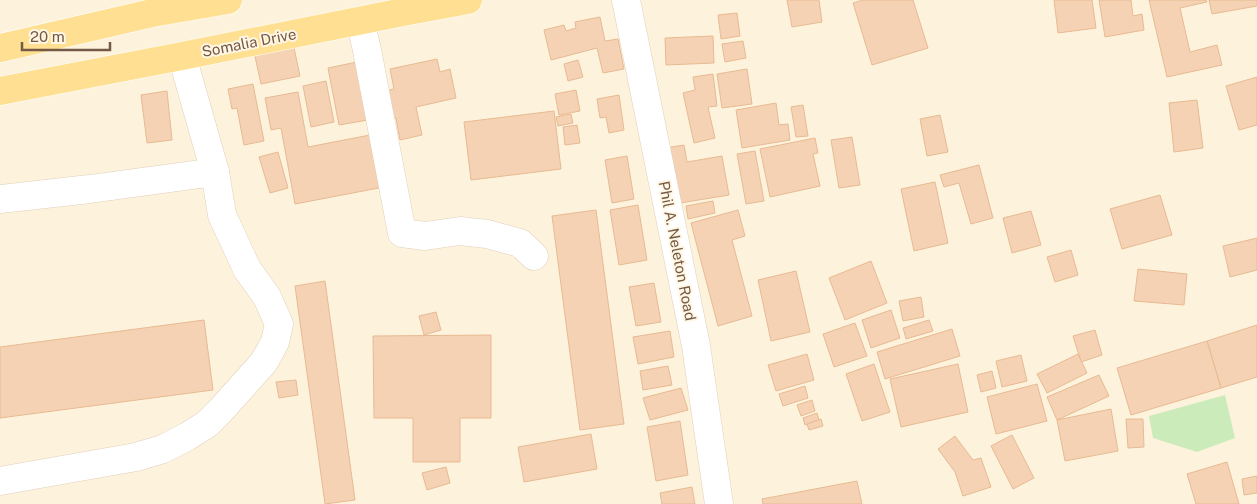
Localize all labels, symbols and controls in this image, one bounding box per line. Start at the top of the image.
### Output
scale bar [22,20,110,52]
street label: Somalia Drive [200,25,298,60]
text: 20 m [30,28,65,45]
street label: Phil A. Neleton Road [656,180,699,322]

